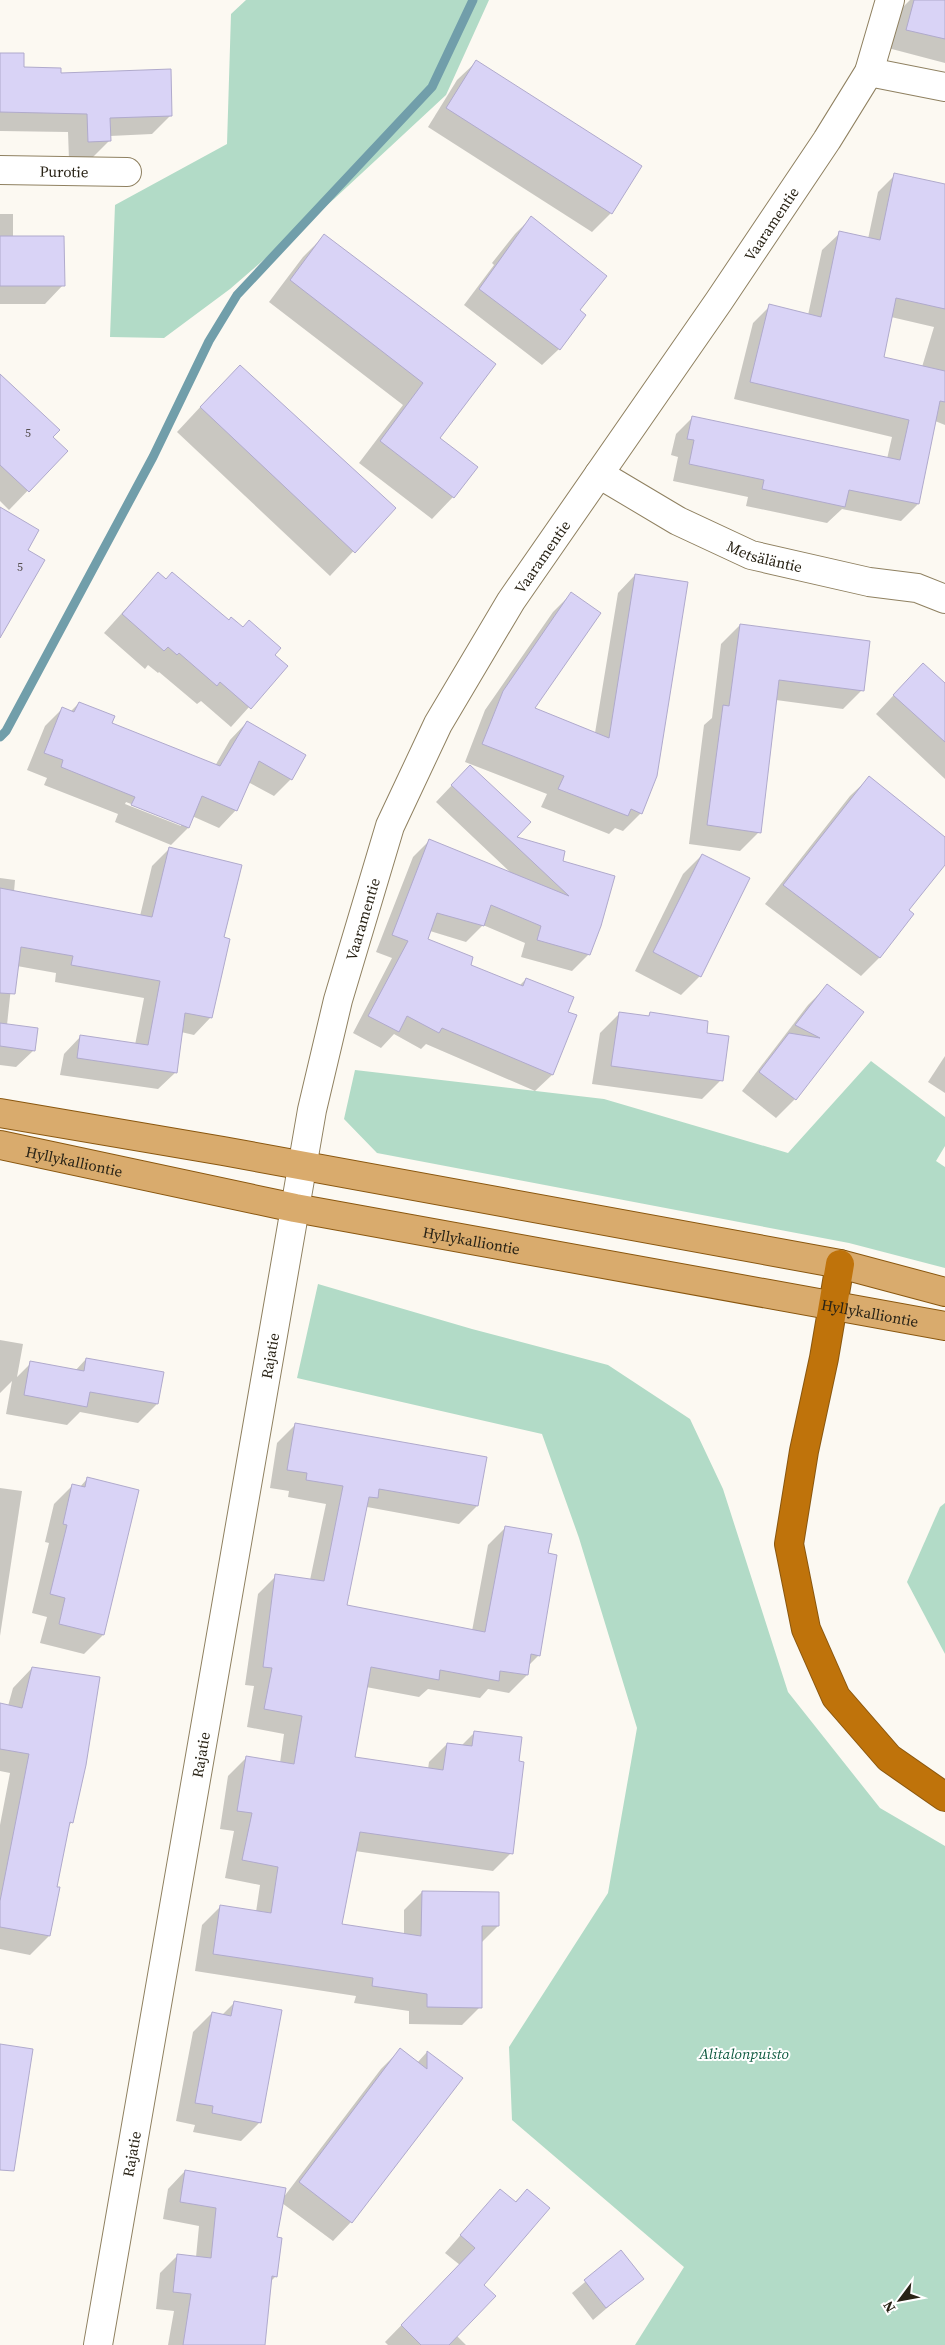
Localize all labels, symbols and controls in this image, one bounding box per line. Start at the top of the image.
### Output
street label: Purotie [39,160,89,182]
street label: Vaaramentie [738,182,804,265]
house number: 5 [25,425,31,441]
street label: Vaaramentie [509,515,575,597]
street label: Metsäläntie [724,535,805,577]
house number: 5 [17,559,23,575]
street label: Vaaramentie [340,875,385,963]
street label: Hyllykalliontie [24,1140,125,1182]
street label: Hyllykalliontie [421,1221,522,1259]
street label: Hyllykalliontie [820,1293,921,1332]
street label: Rajatie [255,1331,284,1380]
street label: Rajatie [186,1730,215,1779]
park label: Alitalonpuisto [698,2043,789,2064]
street label: Rajatie [117,2129,145,2178]
north arrow [875,2275,925,2325]
text: N [878,2297,900,2317]

